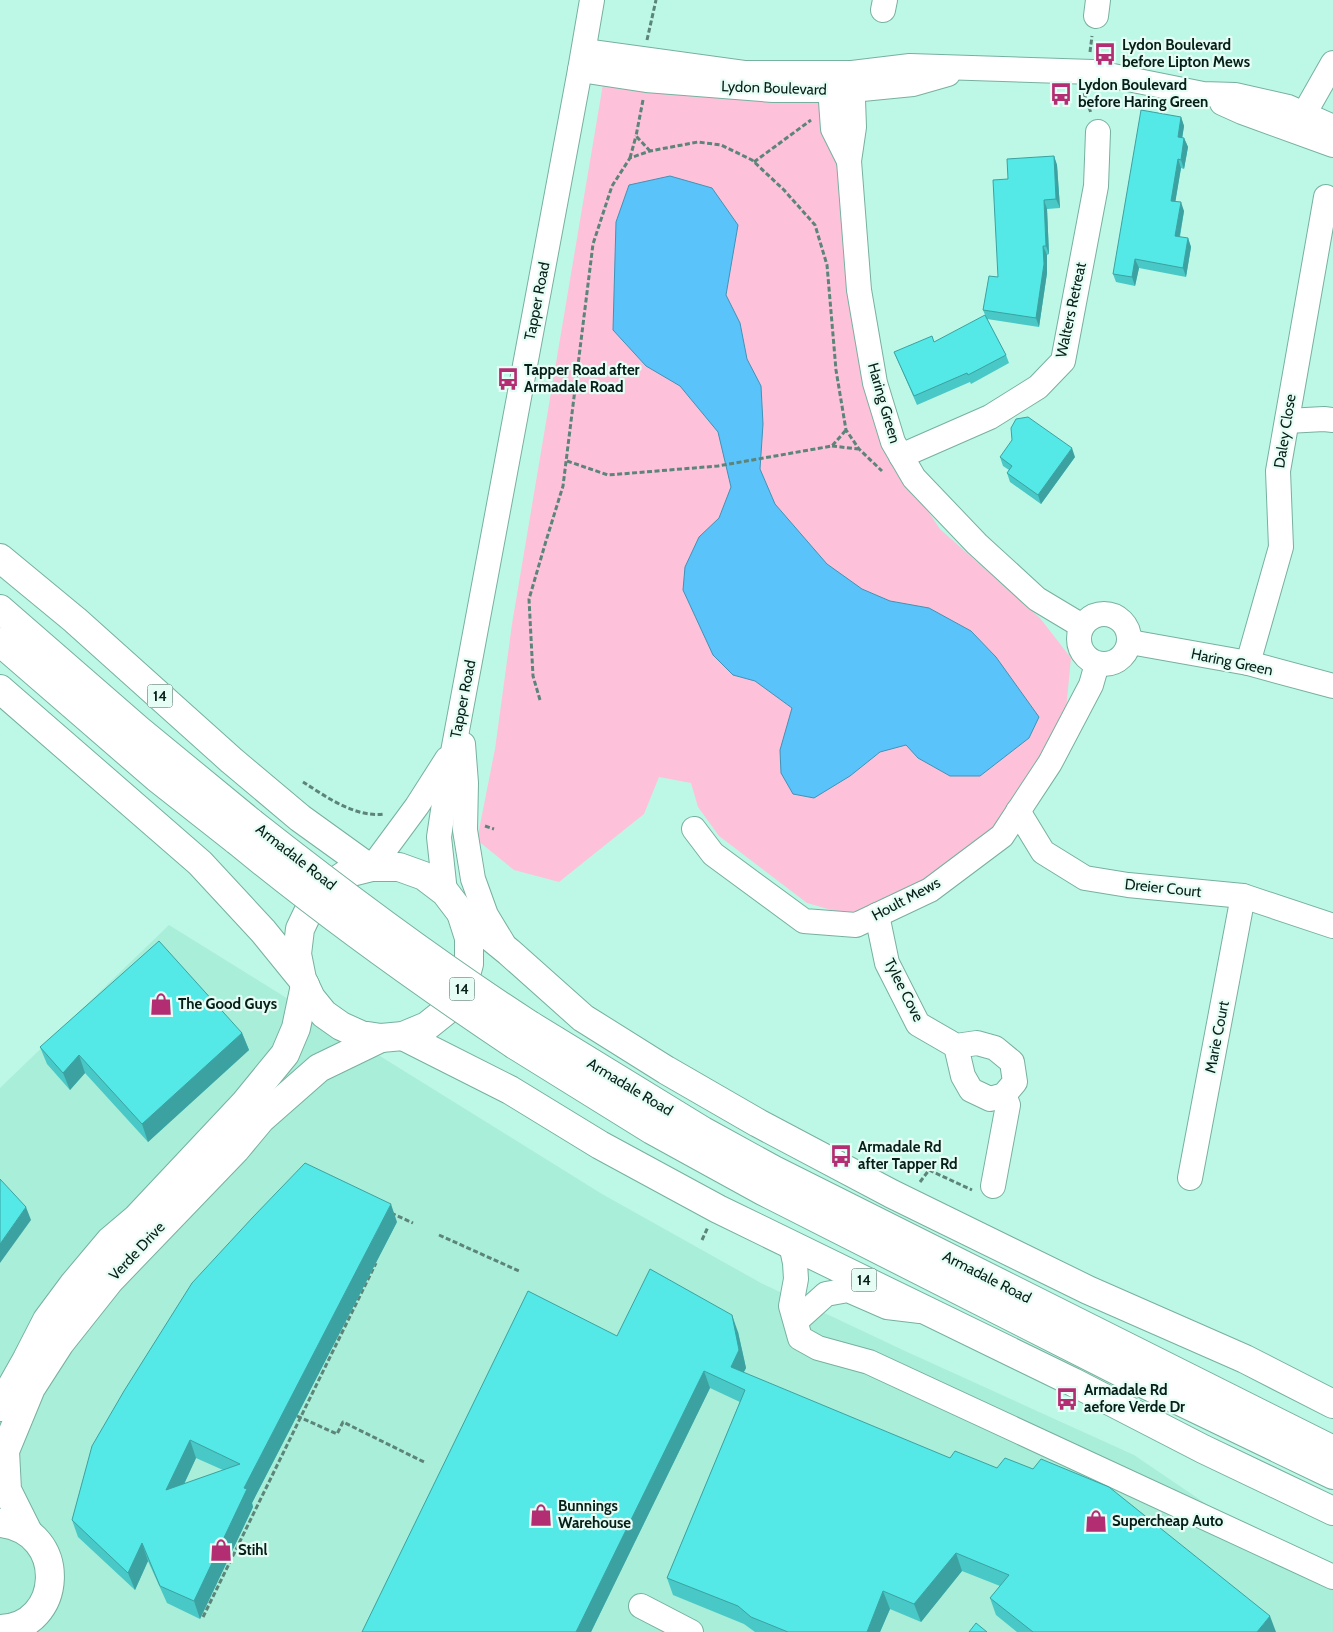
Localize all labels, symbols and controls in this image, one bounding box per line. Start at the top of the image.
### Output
place label: Lydon Boulevard before Lipton Mews [1122,36,1250,71]
bus stop icon: Lydon Boulevard before Lipton Mews [1092,41,1118,67]
place label: Lydon Boulevard before Haring Green [1078,76,1208,111]
street label: Lydon Boulevard [721,77,827,99]
bus stop icon: Lydon Boulevard before Haring Green [1048,81,1074,107]
street label: Tapper Road [521,260,553,342]
street label: Walters Retreat [1052,261,1090,359]
place label: Tapper Road after Armadale Road [524,361,640,396]
street label: Haring Green [864,361,904,445]
bus stop icon: Tapper Road after Armadale Road [495,366,521,392]
street label: Daley Close [1270,392,1300,469]
street label: Haring Green [1189,645,1275,679]
street label: Tapper Road [447,658,479,740]
road number: 14 [148,684,172,708]
street label: Armadale Road [252,820,340,894]
street label: Hoult Mews [869,873,943,925]
street label: Dreier Court [1124,875,1202,901]
street label: Tylee Cove [880,955,928,1025]
road number: 14 [450,978,474,1001]
shop icon: The Good Guys [148,991,174,1017]
place label: The Good Guys [178,995,277,1013]
street label: Marie Court [1201,999,1233,1075]
street label: Armadale Road [584,1054,676,1120]
place label: Armadale Rd after Tapper Rd [858,1138,958,1173]
bus stop icon: Armadale Rd after Tapper Rd [828,1143,854,1169]
street label: Verde Drive [105,1218,169,1284]
street label: Armadale Road [940,1247,1034,1307]
road number: 14 [852,1268,876,1292]
place label: Armadale Rd aefore Verde Dr [1084,1381,1185,1416]
bus stop icon: Armadale Rd aefore Verde Dr [1054,1386,1080,1412]
place label: Bunnings Warehouse [558,1497,631,1532]
shop icon: Bunnings Warehouse [528,1502,554,1528]
shop icon: Supercheap Auto [1083,1508,1109,1534]
place label: Supercheap Auto [1112,1512,1224,1530]
shop icon: Stihl [208,1537,234,1563]
place label: Stihl [238,1541,268,1559]

